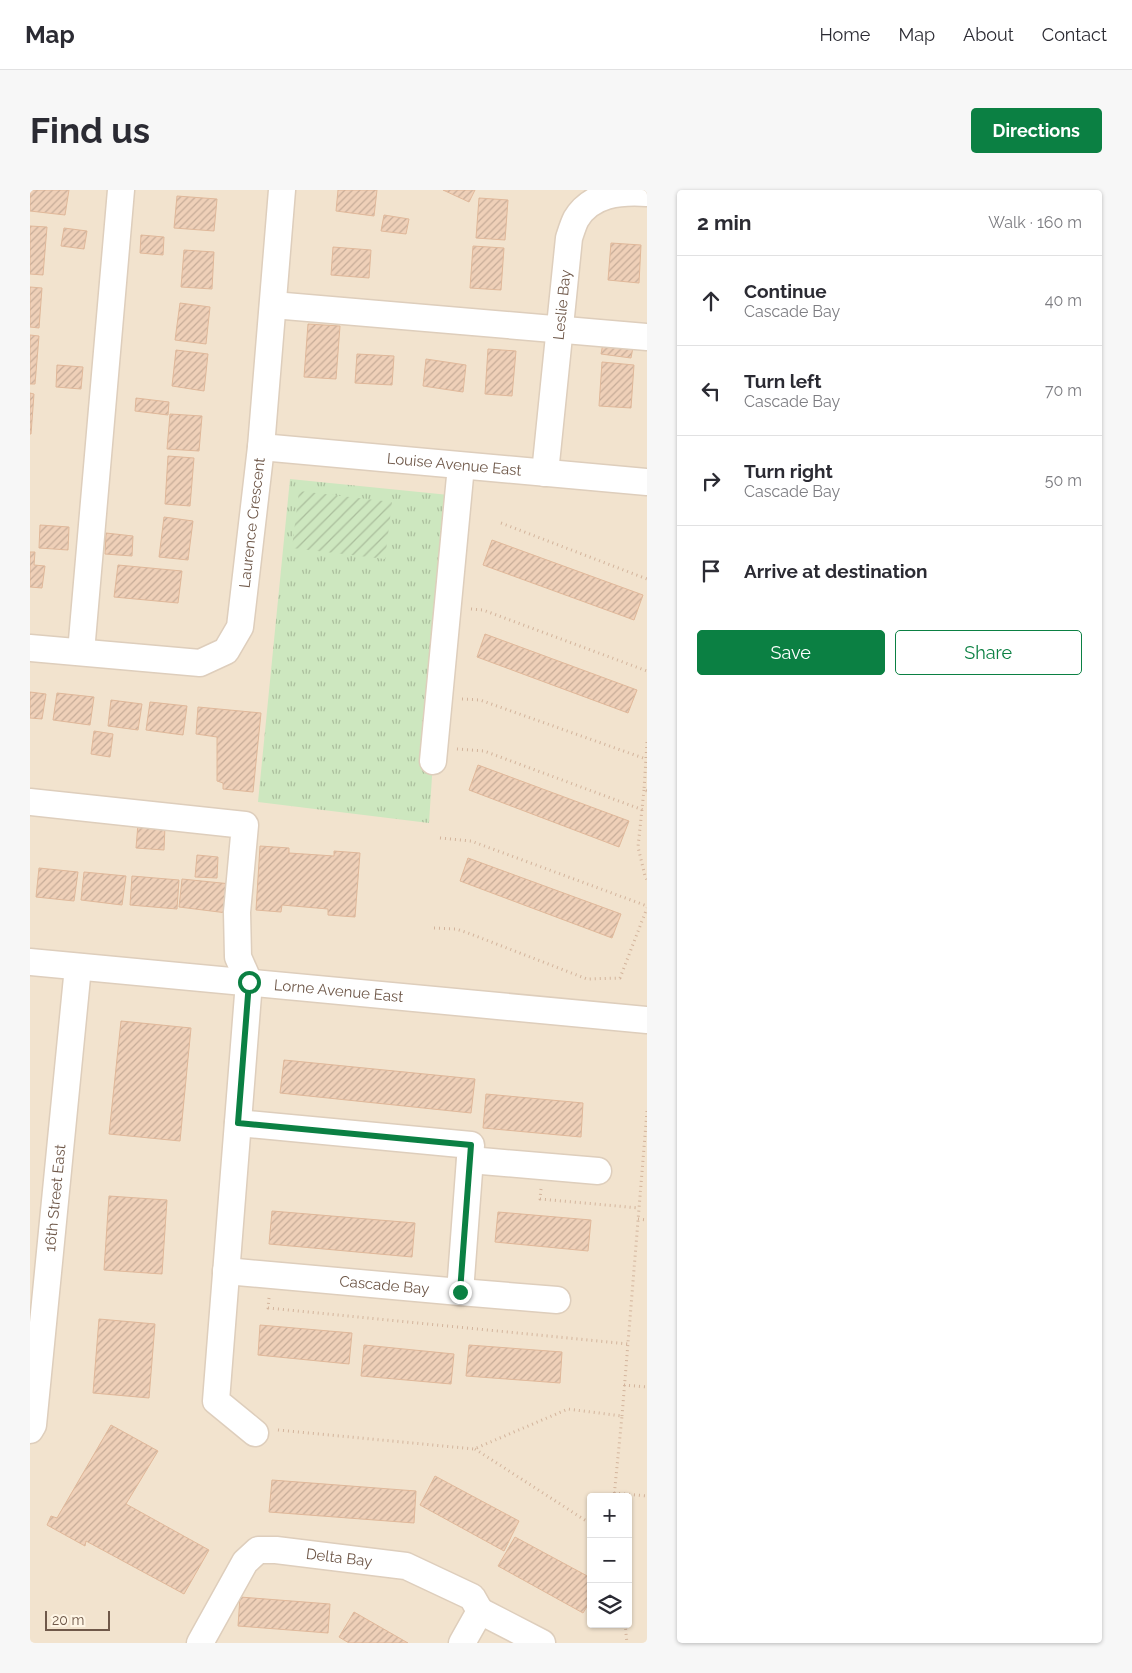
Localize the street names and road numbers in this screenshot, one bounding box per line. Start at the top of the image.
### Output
street label: Leslie Bay [550,269,575,341]
street label: Louise Avenue East [386,449,522,480]
street label: Laurence Crescent [236,457,269,589]
street label: Lorne Avenue East [273,976,404,1006]
street label: 16th Street East [41,1143,70,1253]
street label: Cascade Bay [339,1272,430,1298]
street label: Delta Bay [305,1545,373,1571]

